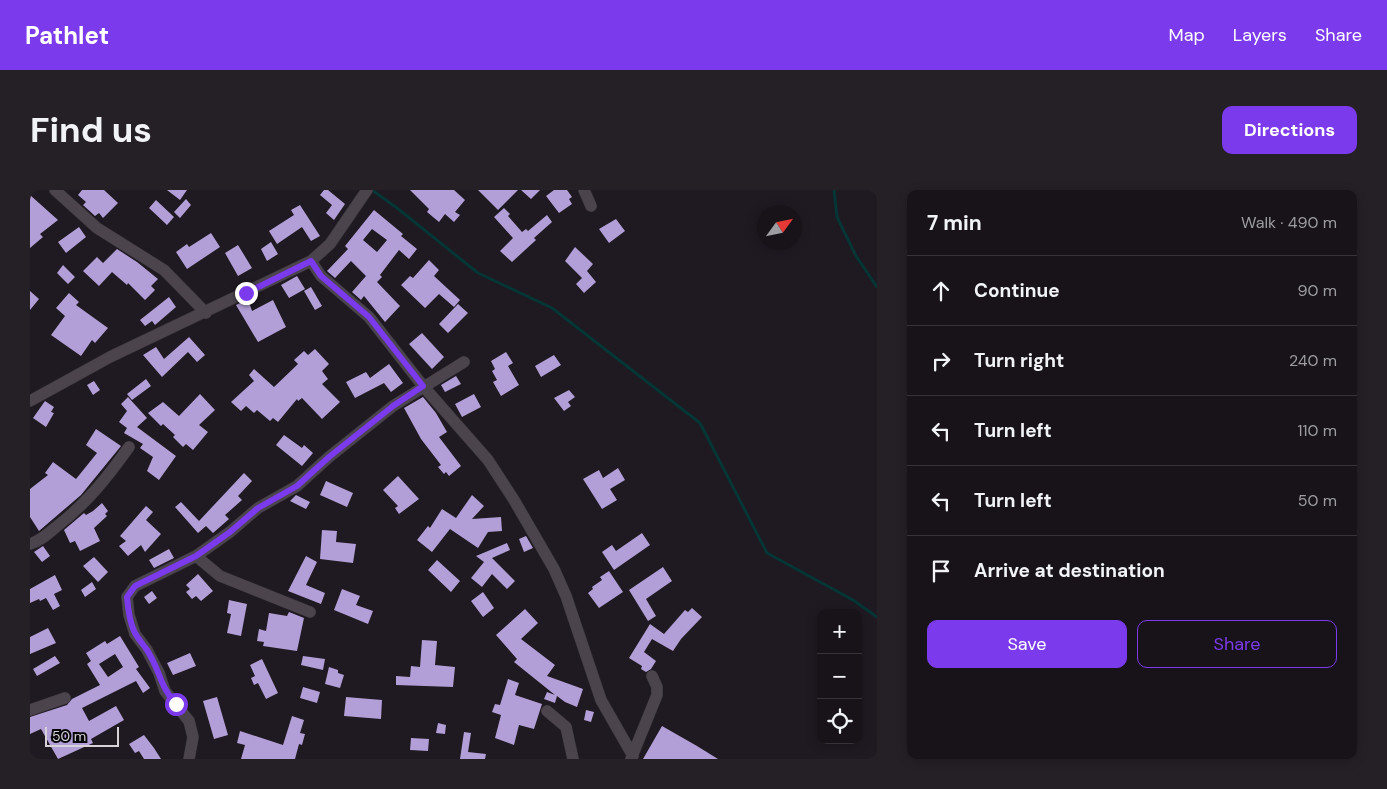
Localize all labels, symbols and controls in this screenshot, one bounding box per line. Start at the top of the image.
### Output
text: Pathlet [25,20,109,51]
text: Map [1169,23,1205,47]
text: Layers [1233,23,1287,47]
text: Share [1315,23,1362,47]
button: Directions [1222,106,1357,154]
text: Find us [30,107,152,153]
north arrow [757,205,802,250]
text: 7 min [927,209,982,237]
text: Walk · 490 m [1241,212,1337,233]
icon: ahead [927,277,955,305]
text: Continue [974,278,1060,303]
text: 90 m [1297,280,1337,301]
route end [235,282,258,305]
icon: right [927,347,955,375]
text: Turn right [974,348,1064,373]
text: 240 m [1289,350,1337,371]
icon: left [927,417,955,445]
text: Turn left [974,418,1052,443]
text: 110 m [1298,420,1337,441]
icon: left [927,487,955,515]
text: Turn left [974,488,1052,513]
text: 50 m [1298,490,1337,511]
icon: arrive [927,557,955,585]
text: Arrive at destination [974,558,1165,583]
map controls [817,609,862,744]
button: + [817,609,862,654]
button: Save [927,620,1127,668]
button: Share [1137,620,1337,668]
button: − [817,654,862,699]
route start [165,693,188,716]
button: locate [817,699,862,744]
scale bar [45,724,119,747]
text: 50 m [52,727,86,745]

